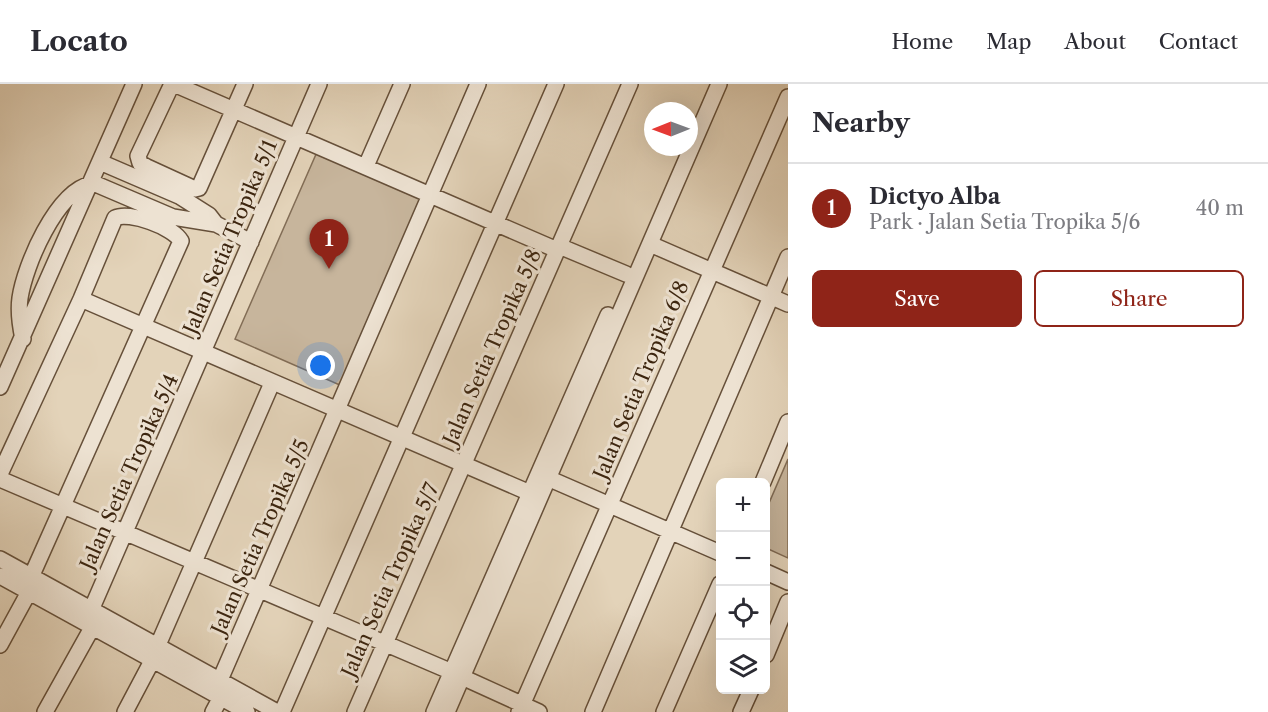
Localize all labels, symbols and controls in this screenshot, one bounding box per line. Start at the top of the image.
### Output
text: Locato [30,24,128,58]
text: Home [892,29,953,54]
text: Map [986,29,1031,54]
text: About [1064,29,1126,54]
text: Contact [1159,29,1238,54]
north arrow [644,102,698,156]
text: Nearby [812,107,910,139]
street label: Jalan Setia Tropika 5/1 [177,136,282,341]
text: Dictyo Alba [869,183,1000,210]
text: 1 [827,196,836,220]
text: 40 m [1196,196,1244,220]
text: Park · Jalan Setia Tropika 5/6 [869,210,1140,234]
pin: 1 [310,220,348,269]
street label: Jalan Setia Tropika 5/8 [437,245,546,452]
button: Save [812,270,1022,327]
button: Share [1034,270,1244,327]
street label: Jalan Setia Tropika 6/8 [587,277,694,486]
your location [306,351,335,380]
street label: Jalan Setia Tropika 5/4 [74,370,183,576]
street label: Jalan Setia Tropika 5/5 [205,436,314,641]
map controls [716,478,770,694]
button: + [716,478,770,532]
street label: Jalan Setia Tropika 5/7 [335,479,444,684]
button: − [716,532,770,586]
button: locate [716,586,770,640]
button: layers [716,640,770,694]

